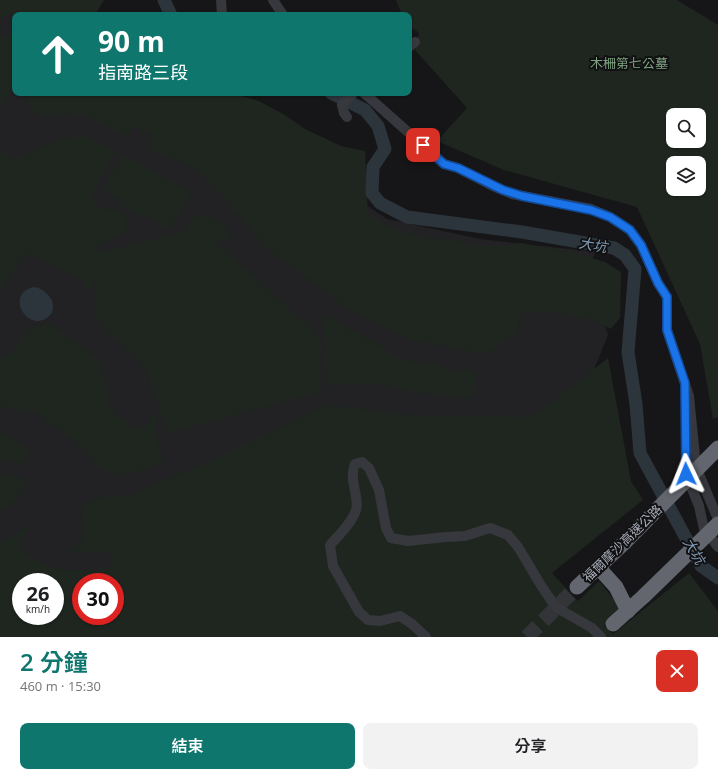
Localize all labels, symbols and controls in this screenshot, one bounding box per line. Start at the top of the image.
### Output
text: 90 m [98,22,165,60]
icon: ahead [32,28,84,80]
park label: 木柵第七公墓 [590,54,668,72]
text: 指南路三段 [98,60,188,84]
map controls [666,108,706,196]
button: search [666,108,706,148]
pin [406,128,440,162]
icon: arrive [412,134,434,156]
button: layers [666,156,706,196]
water label: 大坑 [578,233,610,257]
position arrow [665,453,707,495]
street label: 福爾摩沙高速公路 [578,500,666,586]
water label: 大坑 [679,534,711,569]
speed limit sign: 30 [72,573,124,625]
text: 26 [27,580,49,607]
text: km/h [26,602,50,616]
text: 2 分鐘 [20,645,88,678]
button: close [656,650,698,692]
text: 460 m · 15:30 [20,677,101,695]
button: 結束 [20,723,355,769]
button: 分享 [363,723,698,769]

